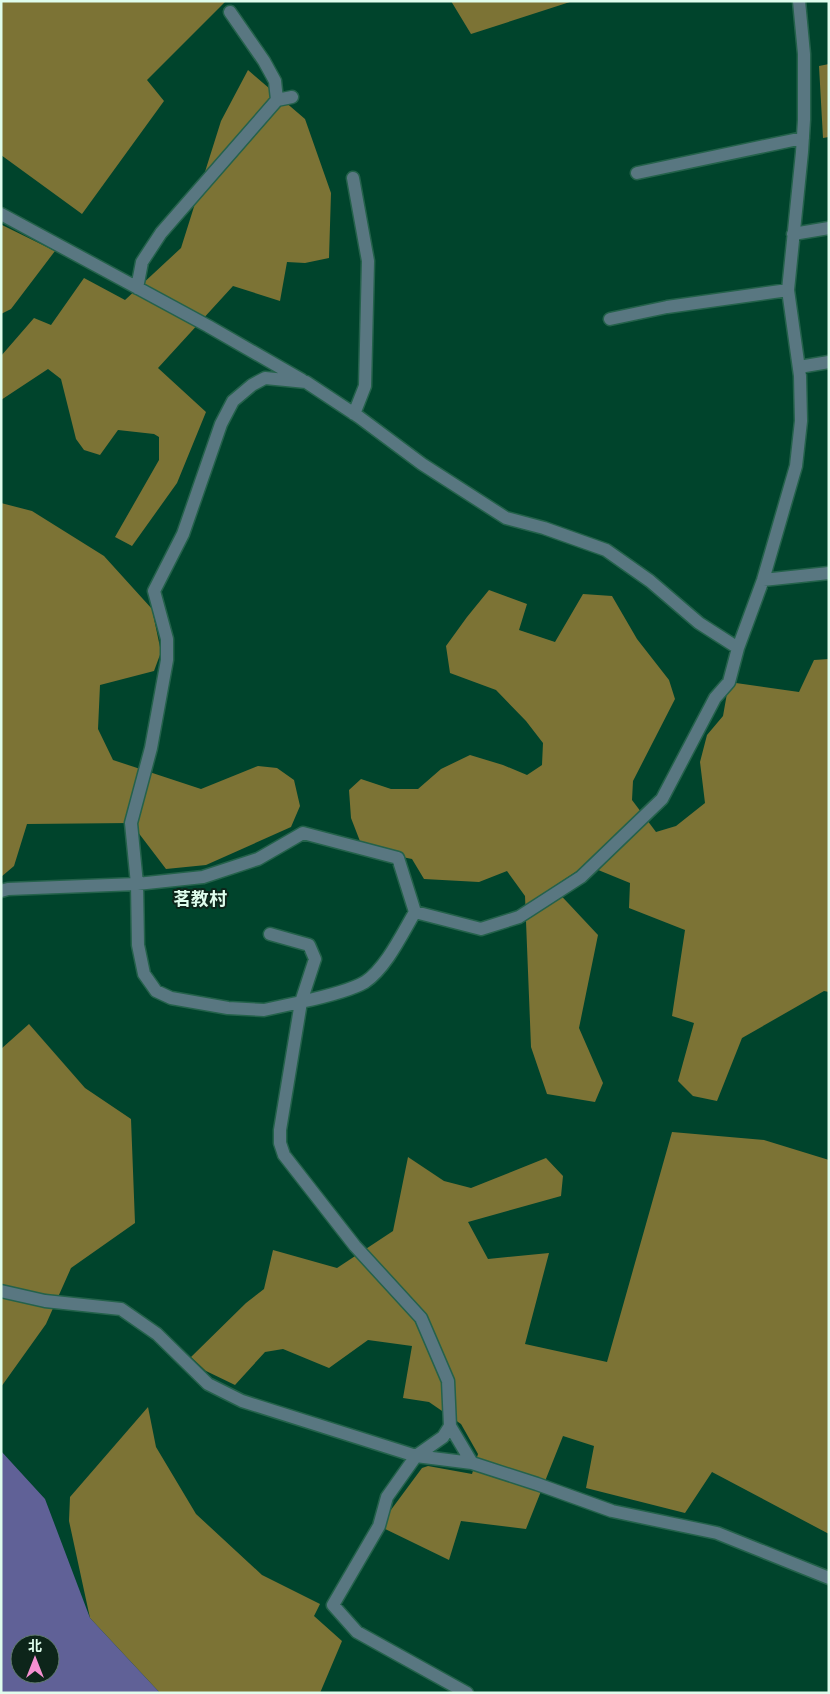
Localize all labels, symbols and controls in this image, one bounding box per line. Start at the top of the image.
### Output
district label: 茗教村 [173,888,227,910]
north arrow [10,1634,60,1684]
text: 北 [28,1637,42,1655]

